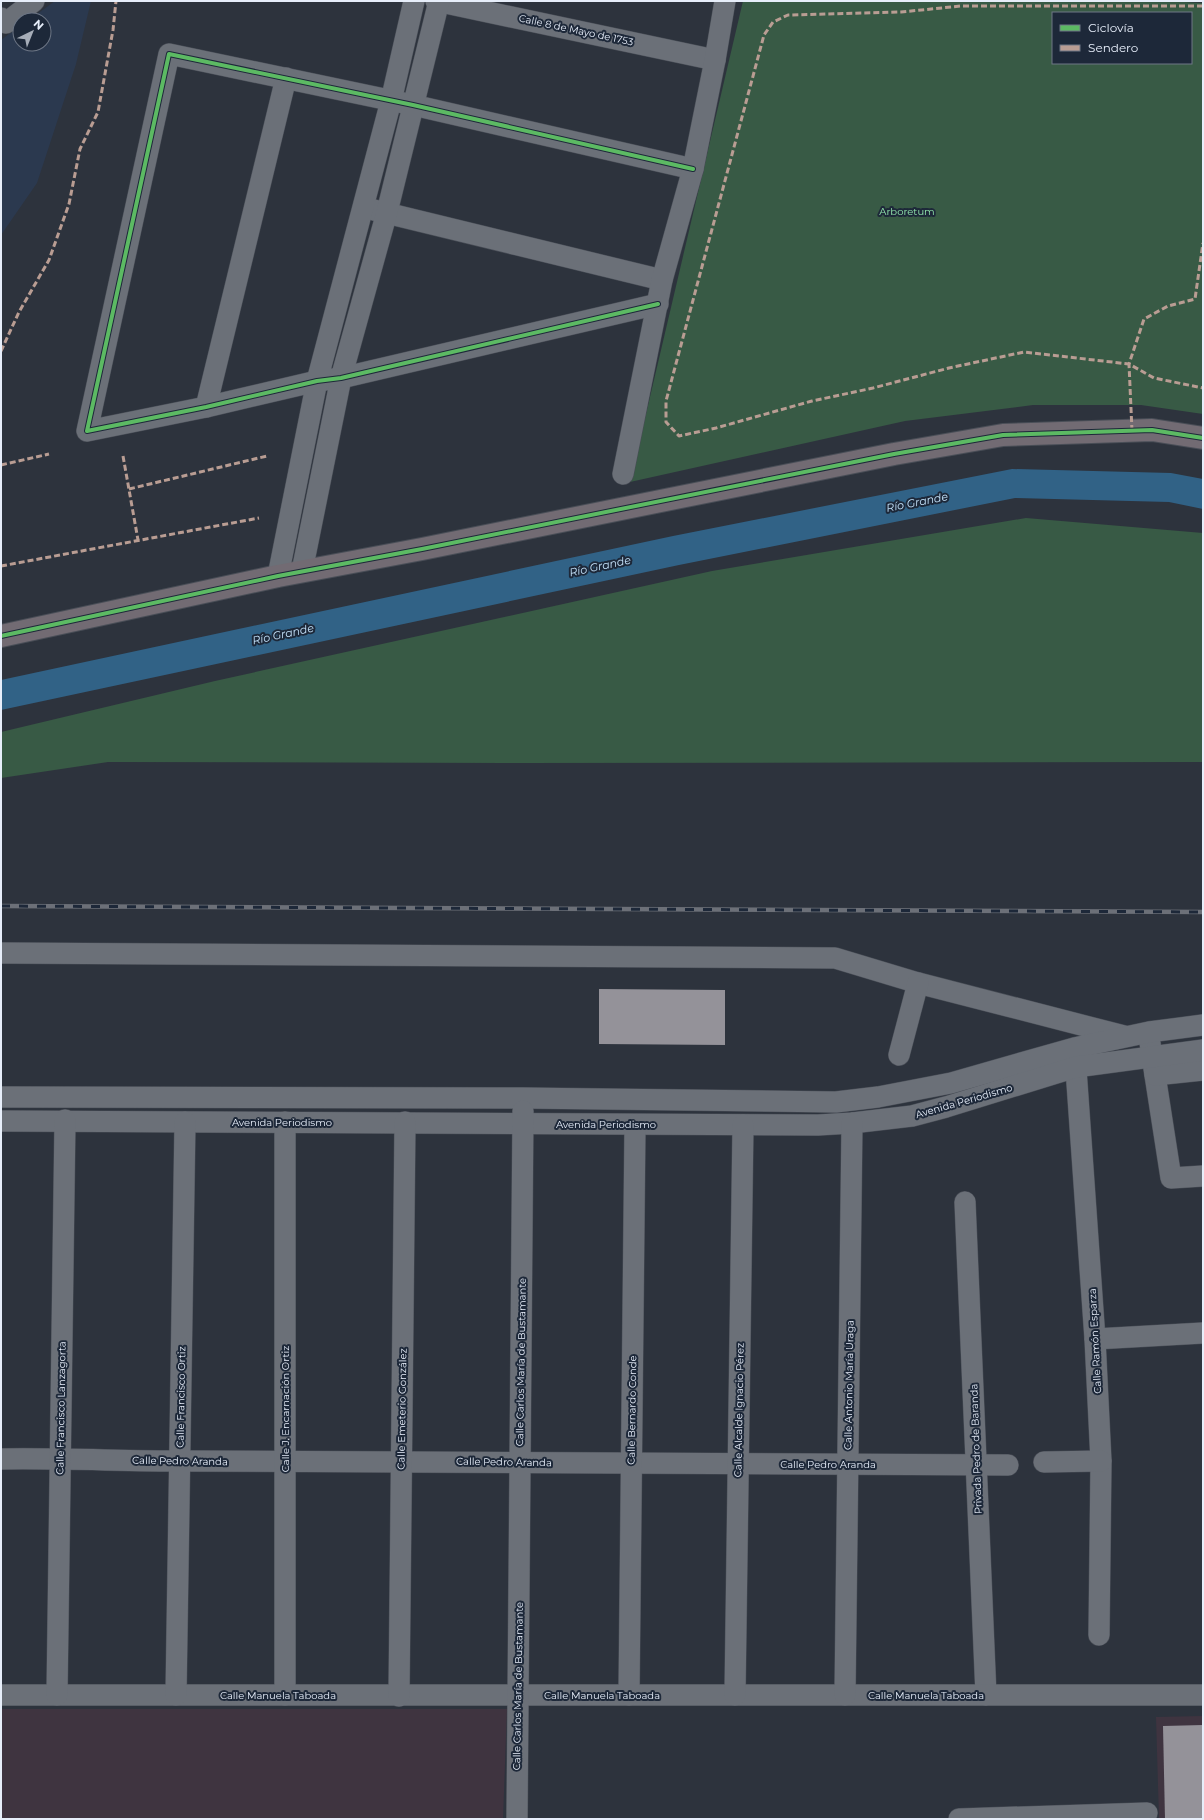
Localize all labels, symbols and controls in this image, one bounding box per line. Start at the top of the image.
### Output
street label: Calle 8 de Mayo de 1753 [518,11,635,49]
north arrow [12,12,52,52]
legend [1052,12,1192,64]
text: N [31,17,47,33]
text: Ciclovía [1088,20,1134,35]
text: Sendero [1088,40,1138,55]
park label: Arboretum [879,205,935,218]
water label: Río Grande [885,489,949,515]
water label: Río Grande [568,553,632,579]
water label: Río Grande [251,621,315,647]
street label: Avenida Periodismo [914,1081,1014,1121]
street label: Avenida Periodismo [232,1116,332,1129]
street label: Avenida Periodismo [556,1118,656,1131]
street label: Calle Carlos María de Bustamante [513,1278,529,1446]
street label: Calle Ramón Esparza [1086,1288,1104,1394]
street label: Calle Antonio María Uraga [841,1320,857,1450]
street label: Calle Francisco Lanzagorta [53,1341,69,1475]
street label: Calle Alcalde Ignacio Pérez [731,1343,747,1477]
street label: Calle Francisco Ortiz [174,1346,188,1448]
street label: Calle J. Encarnación Ortiz [279,1346,292,1472]
street label: Calle Emeterio González [394,1348,410,1470]
street label: Calle Bernardo Conde [625,1355,639,1465]
street label: Privada Pedro de Baranda [967,1384,985,1514]
street label: Calle Pedro Aranda [132,1454,228,1468]
street label: Calle Pedro Aranda [456,1455,552,1469]
street label: Calle Pedro Aranda [780,1458,876,1471]
street label: Calle Carlos María de Bustamante [510,1602,526,1770]
street label: Calle Manuela Taboada [220,1689,336,1702]
street label: Calle Manuela Taboada [544,1689,660,1702]
street label: Calle Manuela Taboada [868,1689,984,1702]

